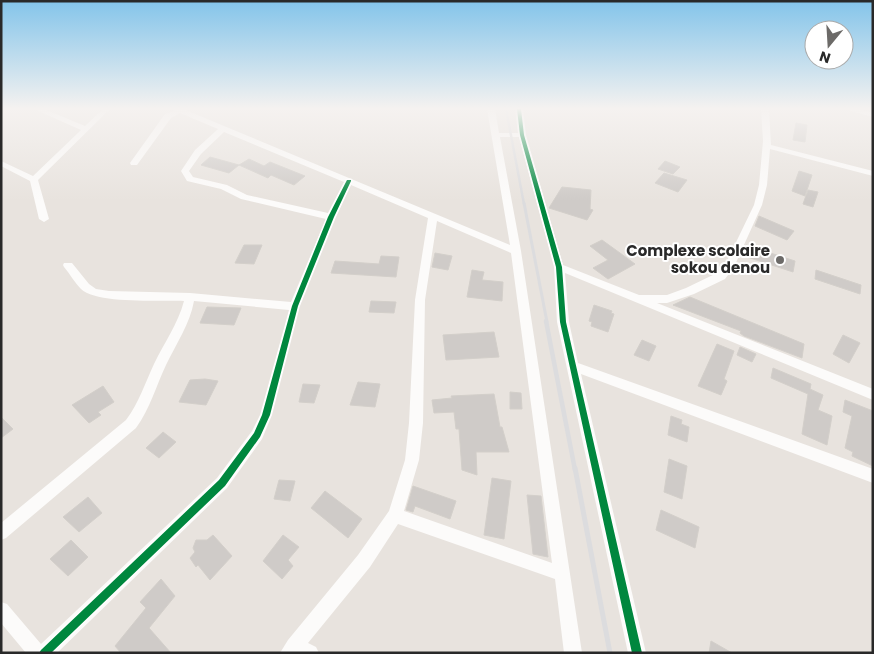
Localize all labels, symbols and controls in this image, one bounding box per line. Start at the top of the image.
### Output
north arrow [804,20,854,70]
text: N [817,46,833,69]
place label: Complexe scolaire sokou denou [626,240,770,278]
marker: Complexe scolaire sokou denou [774,254,786,266]

